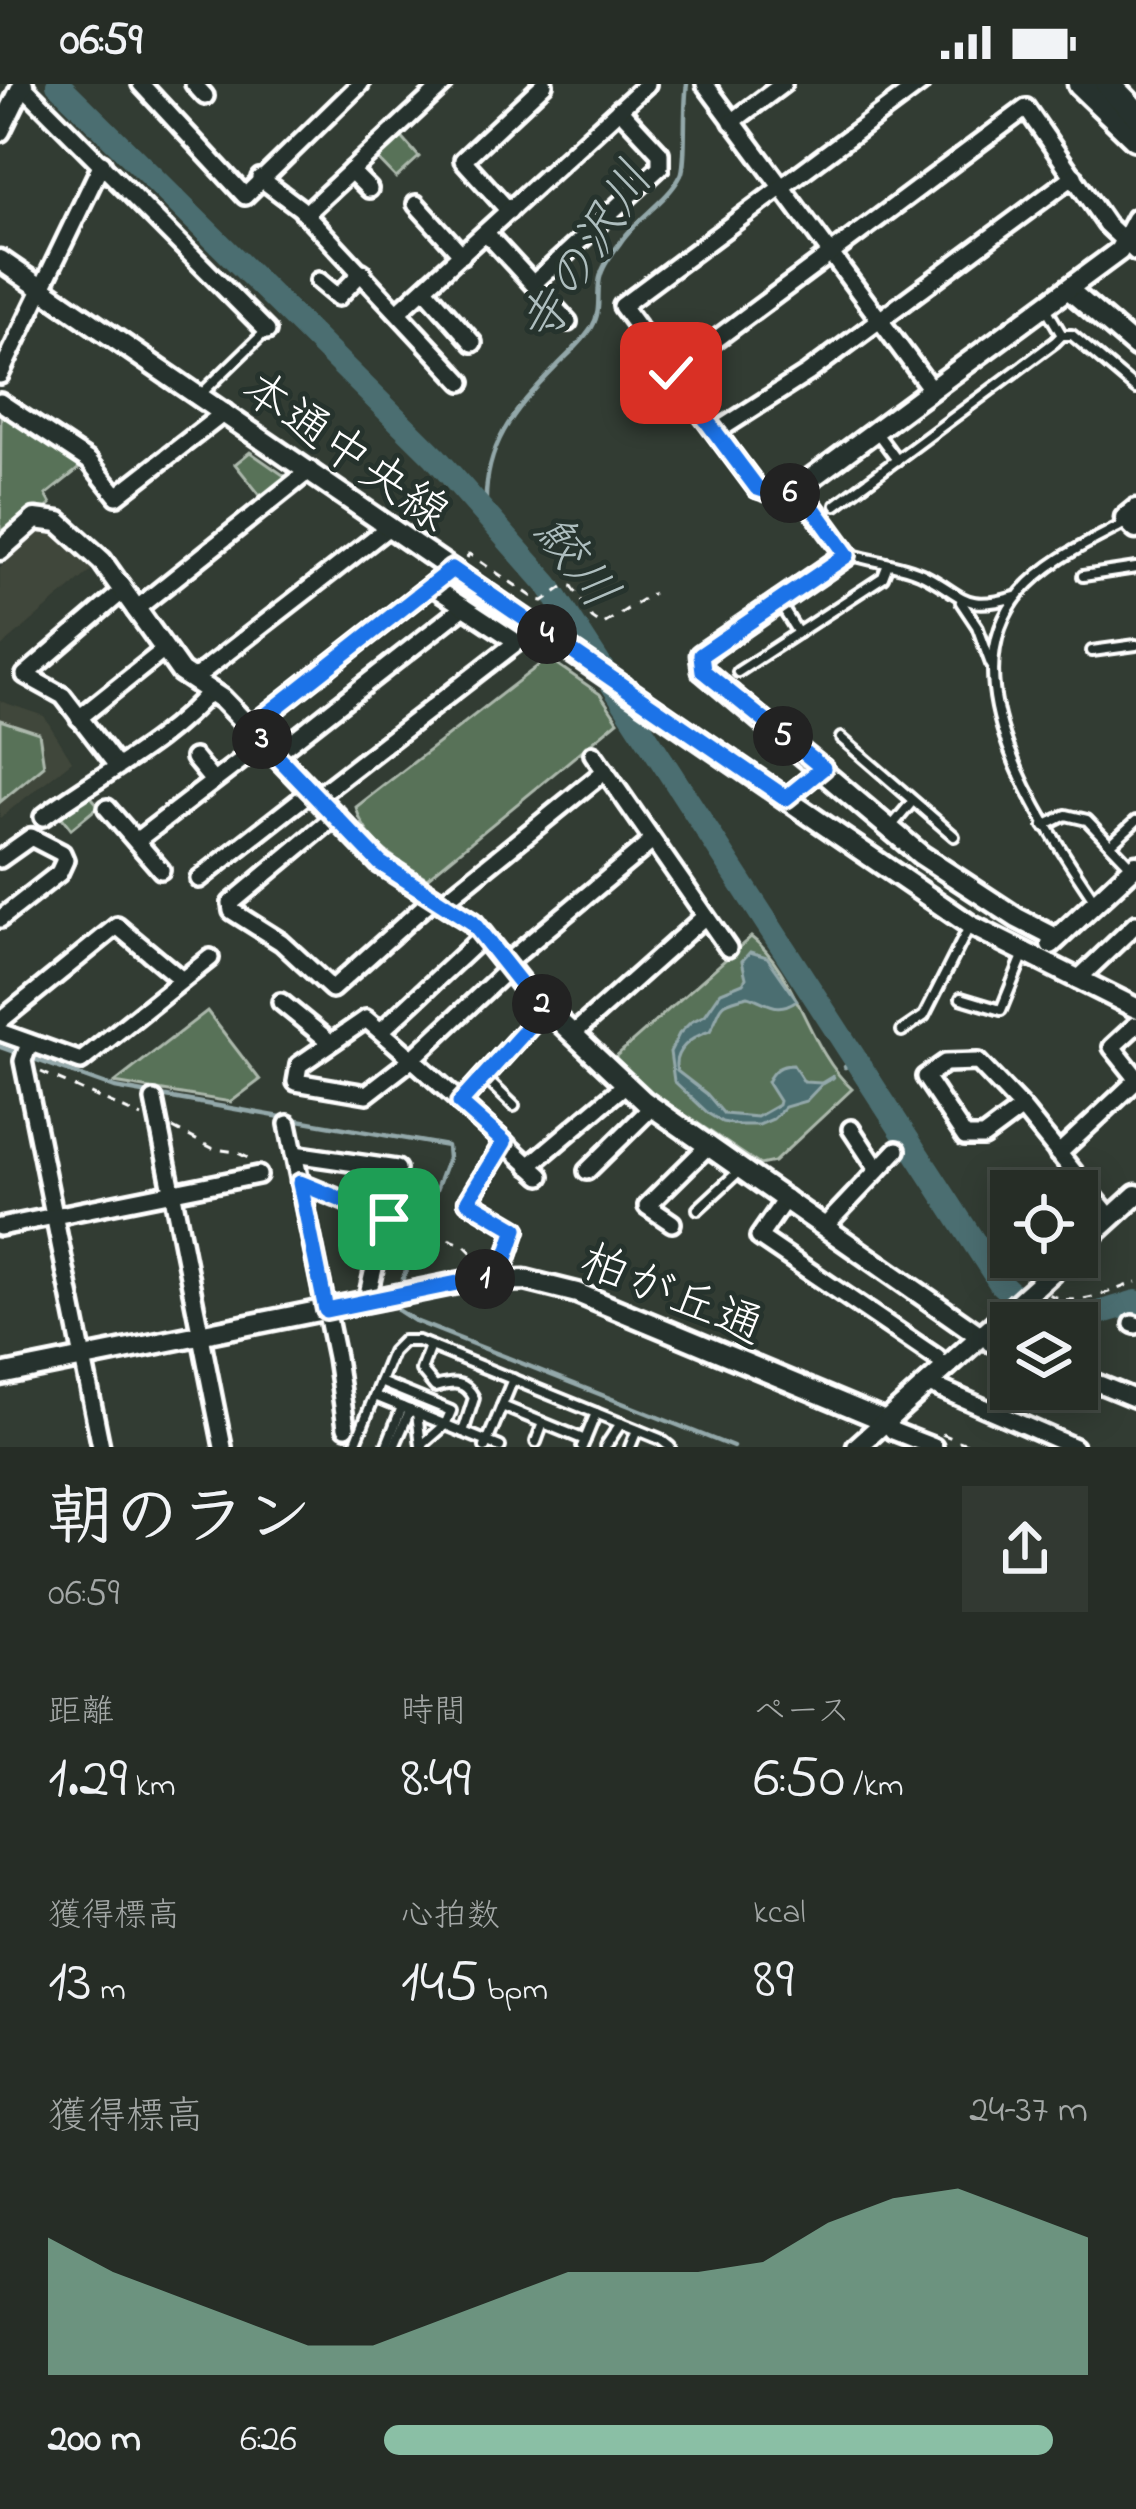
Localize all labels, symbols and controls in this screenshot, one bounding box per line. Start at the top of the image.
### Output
text: 06:59 [60,9,142,75]
water label: 寺の沢川 [503,149,675,361]
pin [620,322,722,424]
icon: check [638,340,704,406]
street label: 本通中央線 [226,356,463,551]
pin: 6 [760,463,820,523]
text: 6 [783,469,797,517]
water label: 鮫川 [513,500,634,627]
pin: 4 [517,604,577,664]
text: 4 [540,610,554,658]
pin: 5 [753,706,813,766]
pin: 3 [232,709,292,769]
text: 5 [774,712,792,760]
text: 3 [255,715,269,763]
pin: 2 [512,974,572,1034]
text: 2 [534,980,550,1028]
pin [338,1168,440,1270]
map controls [990,1170,1098,1410]
button: locate [990,1170,1098,1278]
icon: arrive [356,1186,422,1252]
street label: 柏が丘通 [569,1228,773,1365]
pin: 1 [455,1249,515,1309]
text: 1 [480,1255,490,1303]
button: layers [990,1302,1098,1410]
text: 朝のラン [48,1473,312,1569]
button: share [962,1486,1088,1612]
text: 06:59 [48,1566,119,1623]
text: 距離 [48,1689,114,1737]
text: 時間 [401,1689,467,1737]
text: ペース [753,1689,850,1737]
text: 1.29 [48,1737,127,1824]
text: 8:49 [401,1737,471,1824]
text: 6:50 [753,1737,845,1824]
text: km [127,1763,176,1811]
text: /km [845,1763,904,1811]
text: kcal [753,1890,806,1938]
text: 獲得標高 [48,1893,180,1941]
text: 心拍数 [401,1893,500,1941]
text: 89 [753,1938,794,2025]
text: 13 [48,1941,92,2028]
text: 145 [401,1941,479,2028]
text: m [92,1967,126,2015]
text: bpm [479,1967,548,2015]
text: 24–37 m [969,2083,1088,2140]
text: 獲得標高 [48,2090,204,2147]
text: 200 m [48,2412,141,2469]
text: 6:26 [240,2412,297,2469]

